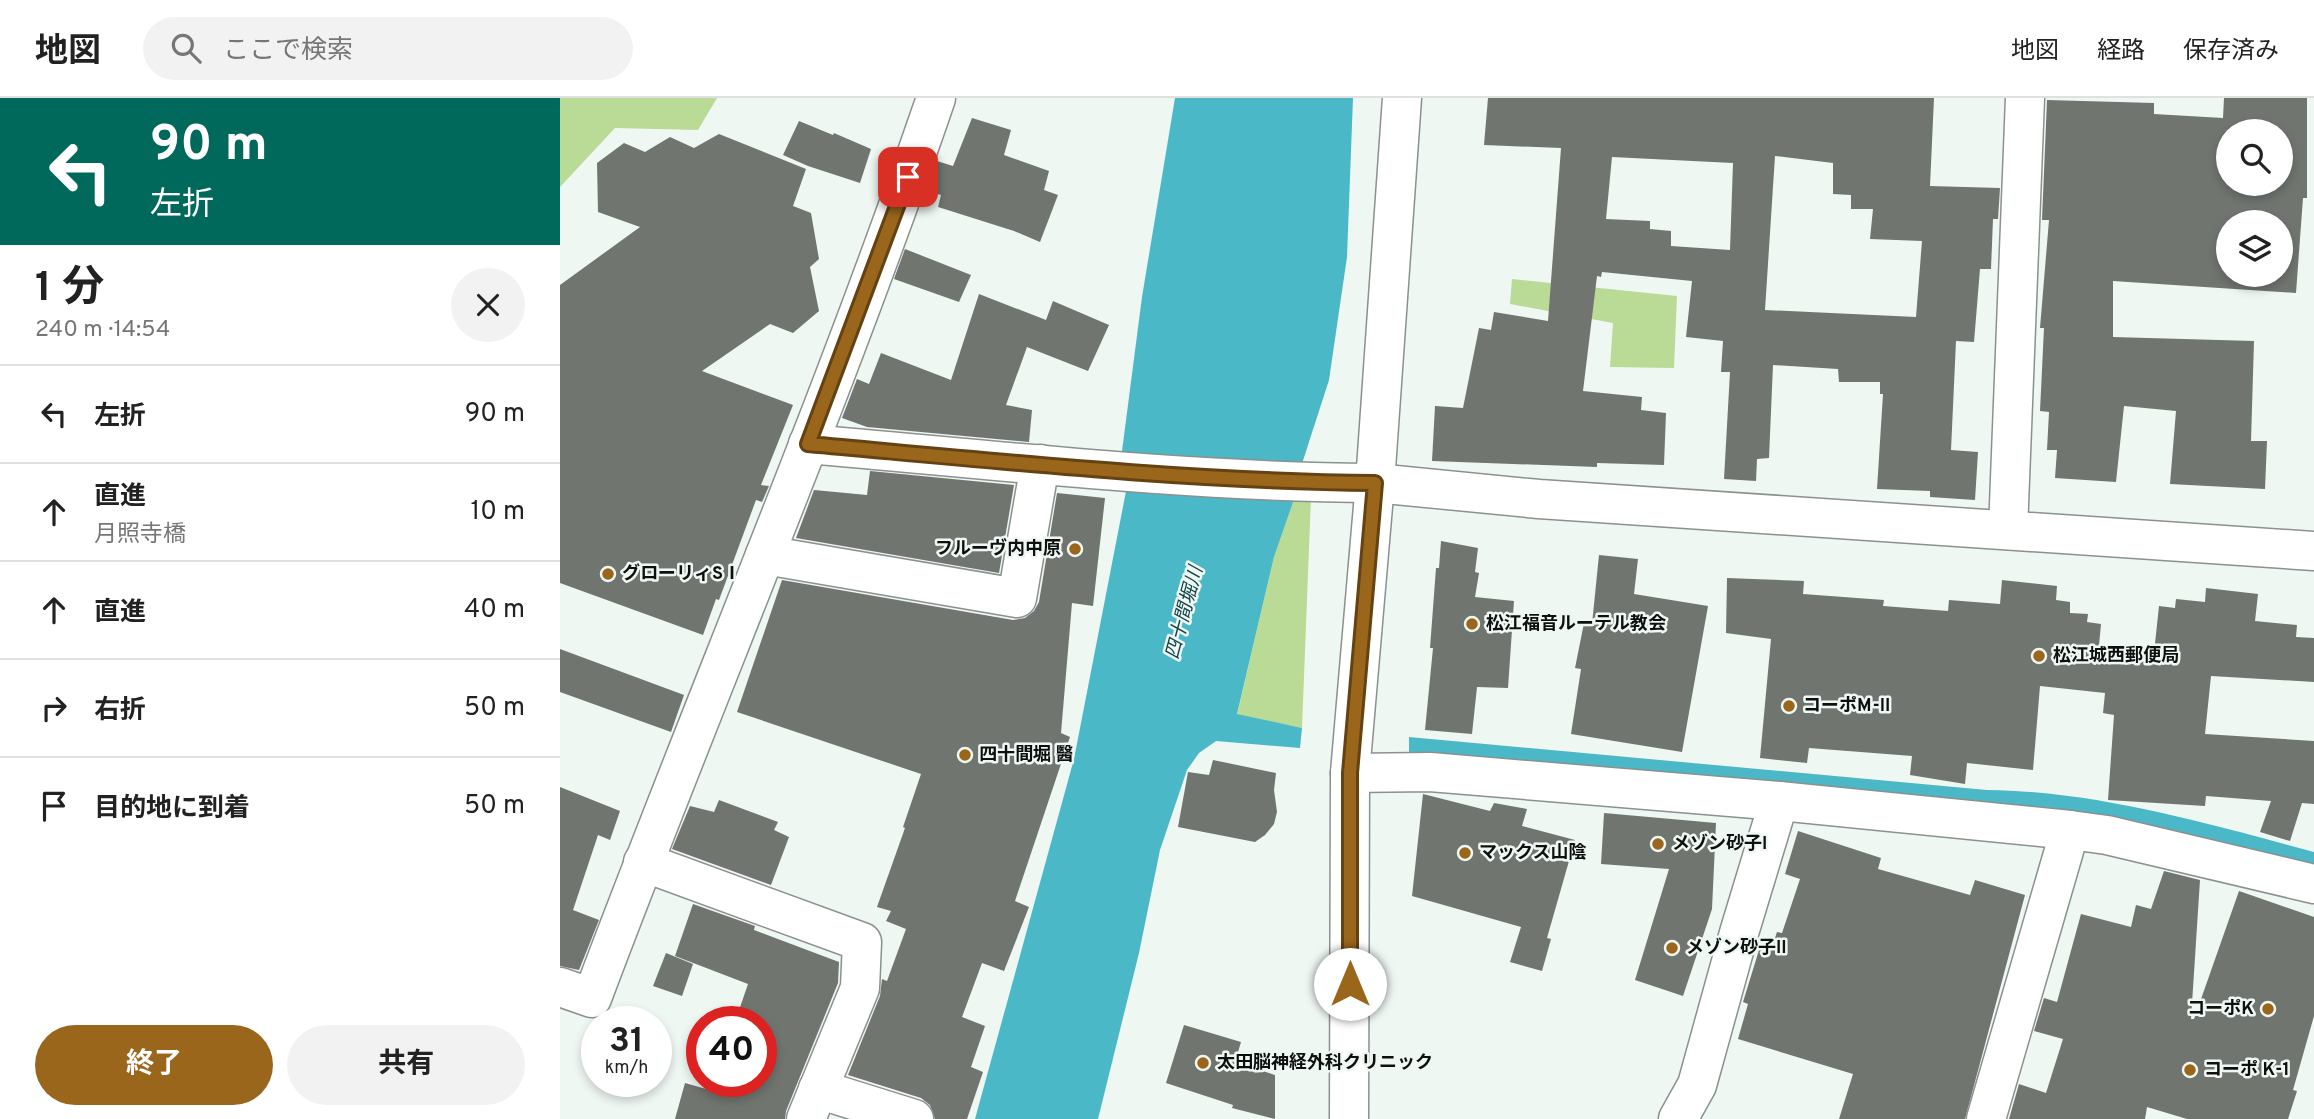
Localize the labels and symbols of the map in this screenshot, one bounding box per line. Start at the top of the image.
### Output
pin [878,147,938,207]
place label: フルーヴ内中原 [935,537,1061,561]
marker: フルーヴ内中原 [1067,541,1083,557]
water label: 四十間堀川 [1161,562,1209,662]
place label: グローリィSⅠ [622,563,741,586]
marker: グローリィSⅠ [600,566,616,582]
place label: 松江福音ルーテル教会 [1486,613,1666,636]
marker: 松江福音ルーテル教会 [1464,616,1480,632]
place label: 松江城西郵便局 [2053,645,2179,668]
marker: 松江城西郵便局 [2031,648,2047,664]
place label: コーポM-II [1803,695,1890,718]
marker: コーポM-II [1781,698,1797,714]
place label: 四十間堀 醫 [979,744,1074,767]
marker: 四十間堀 醫 [957,747,973,763]
place label: メゾン砂子I [1672,833,1767,856]
marker: メゾン砂子I [1650,836,1666,852]
place label: マックス山陰 [1479,842,1586,865]
marker: マックス山陰 [1457,845,1473,861]
place label: メゾン砂子II [1686,937,1787,960]
marker: メゾン砂子II [1664,940,1680,956]
position arrow [1313,947,1387,1021]
place label: コーポK [2187,998,2254,1021]
marker: コーポK [2260,1001,2276,1017]
speed limit sign: 40 [686,1006,777,1097]
place label: 太田脳神経外科クリニック [1217,1052,1433,1075]
marker: 太田脳神経外科クリニック [1195,1055,1211,1071]
place label: コーポ K-1 [2204,1059,2290,1082]
marker: コーポ K-1 [2182,1062,2198,1078]

